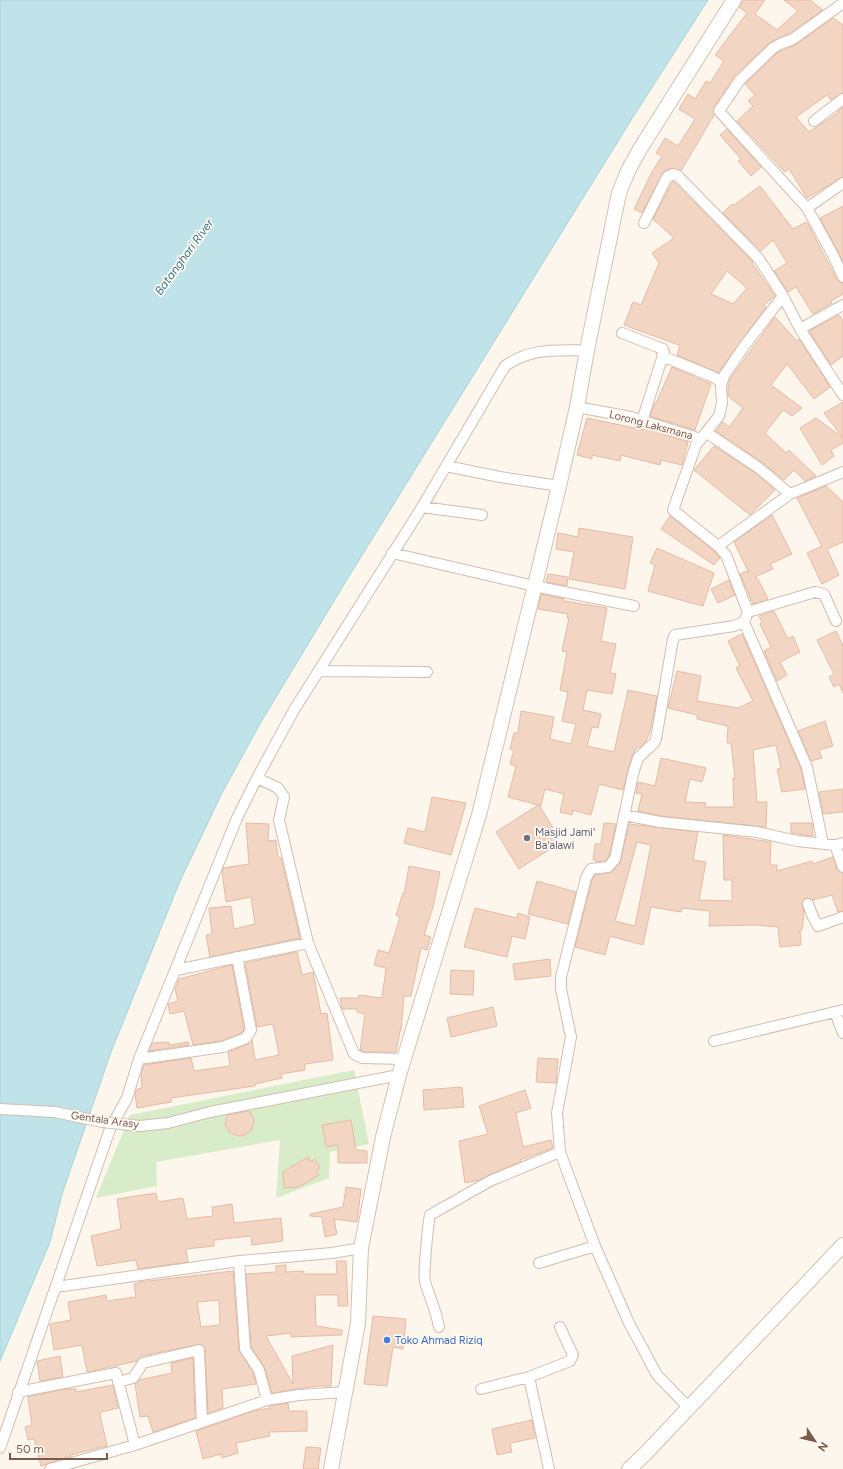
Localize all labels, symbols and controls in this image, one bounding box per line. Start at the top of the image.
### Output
water label: Batanghari River [152,216,217,298]
street label: Lorong Laksmana [608,408,694,442]
place label: Masjid Jami' Ba'alawi [535,826,595,852]
marker: Masjid Jami' Ba'alawi [522,833,532,843]
street label: Gentala Arasy [70,1109,140,1131]
place label: Toko Ahmad Riziq [395,1334,483,1347]
marker: Toko Ahmad Riziq [382,1335,392,1345]
north arrow [795,1421,835,1461]
scale bar [10,1435,107,1461]
text: N [815,1439,831,1454]
text: 50 m [16,1442,44,1456]

